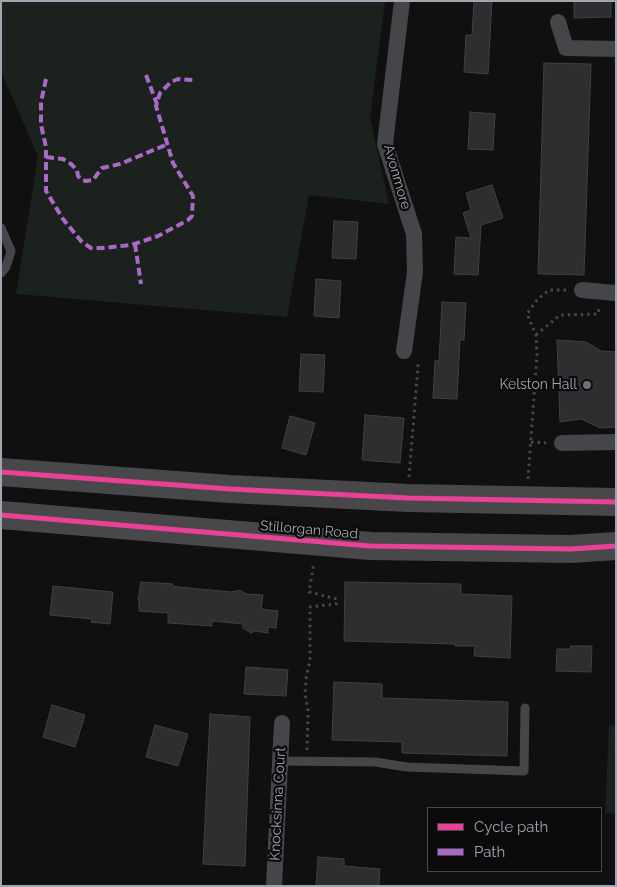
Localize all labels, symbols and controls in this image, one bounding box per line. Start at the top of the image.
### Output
street label: Avonmore [380,143,414,211]
place label: Kelston Hall [500,377,577,393]
marker: Kelston Hall [581,379,593,391]
street label: Stillorgan Road [259,517,359,543]
street label: Knocksinna Court [267,747,289,861]
legend [427,807,602,872]
text: Cycle path [474,818,548,836]
text: Path [474,843,505,861]

